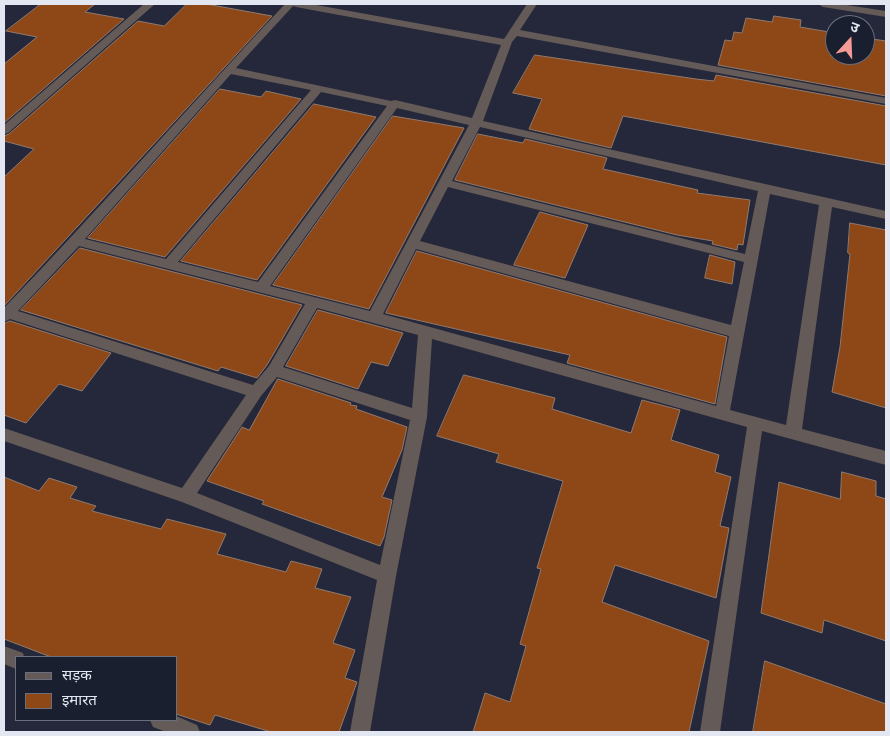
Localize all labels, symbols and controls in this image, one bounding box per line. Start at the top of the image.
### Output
north arrow [825,15,875,65]
text: उ [848,18,861,36]
legend [15,656,178,721]
text: सड़क [62,666,92,683]
text: इमारत [62,691,97,708]

